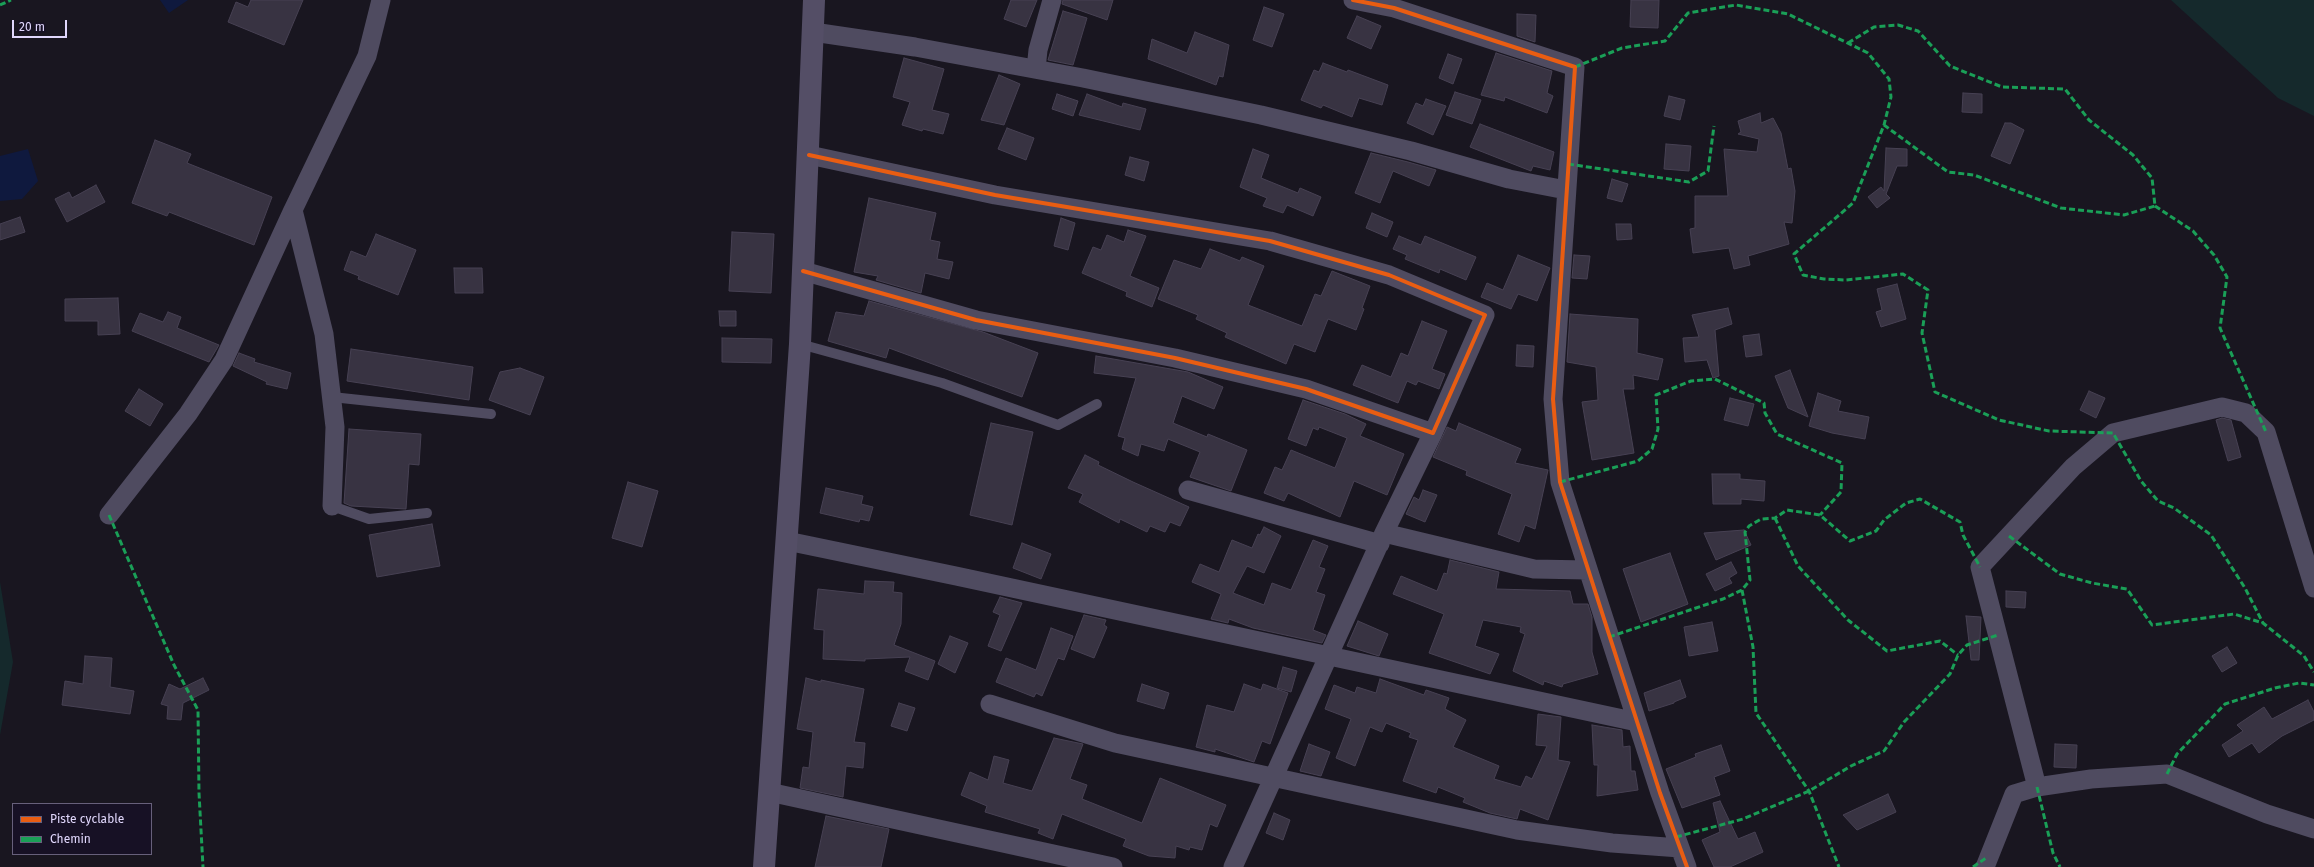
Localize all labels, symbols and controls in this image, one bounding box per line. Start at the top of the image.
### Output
scale bar [14,12,69,38]
text: 20 m [19,20,45,34]
legend [12,803,152,855]
text: Piste cyclable [50,812,124,826]
text: Chemin [50,832,91,846]

